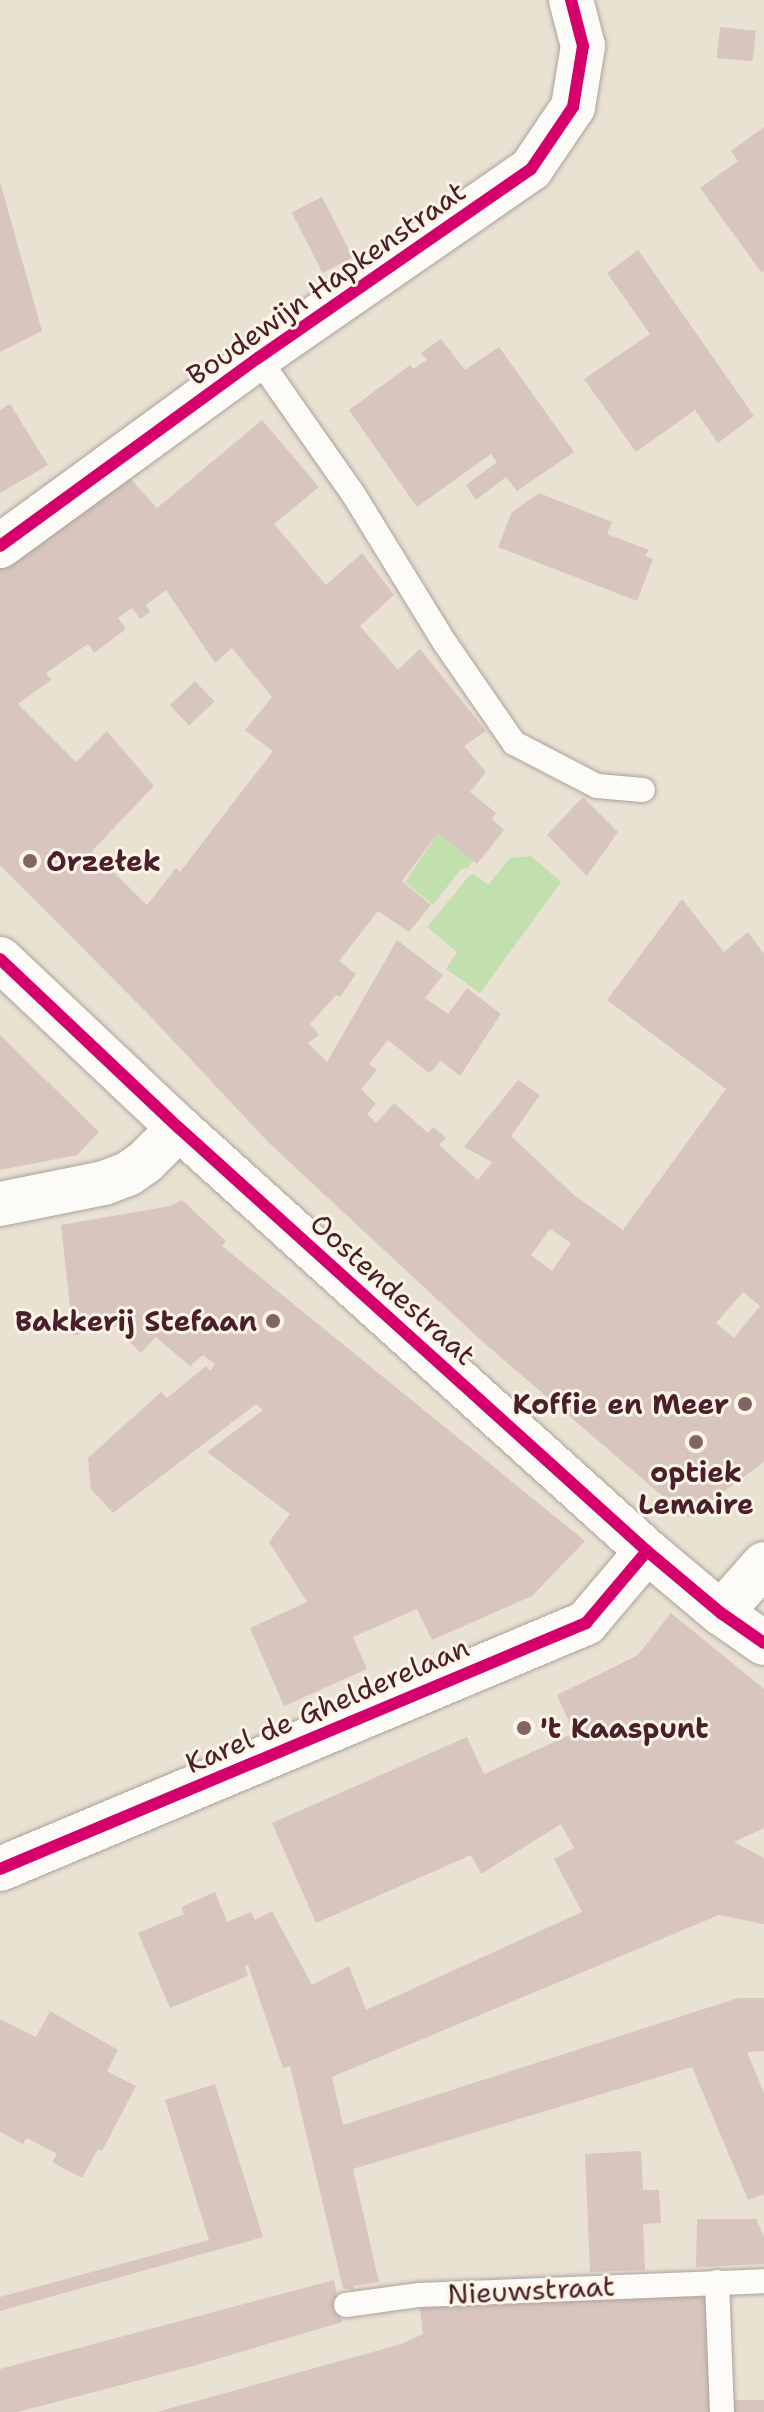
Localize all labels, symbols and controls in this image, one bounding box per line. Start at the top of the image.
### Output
street label: Boudewijn Hapkenstraat [180,174,472,392]
place label: Orzełek [46,844,161,878]
marker: Orzełek [21,852,39,870]
street label: Oostendestraat [304,1206,482,1372]
place label: Bakkerij Stefaan [15,1304,257,1338]
marker: Bakkerij Stefaan [264,1312,282,1330]
place label: Koffie en Meer [513,1387,729,1421]
marker: Koffie en Meer [736,1395,754,1413]
marker: optiek Lemaire [687,1433,705,1451]
place label: optiek Lemaire [638,1455,754,1521]
street label: Karel de Ghelderelaan [180,1630,474,1780]
place label: 't Kaaspunt [540,1711,708,1745]
marker: 't Kaaspunt [515,1719,533,1737]
street label: Nieuwstraat [446,2269,616,2311]

